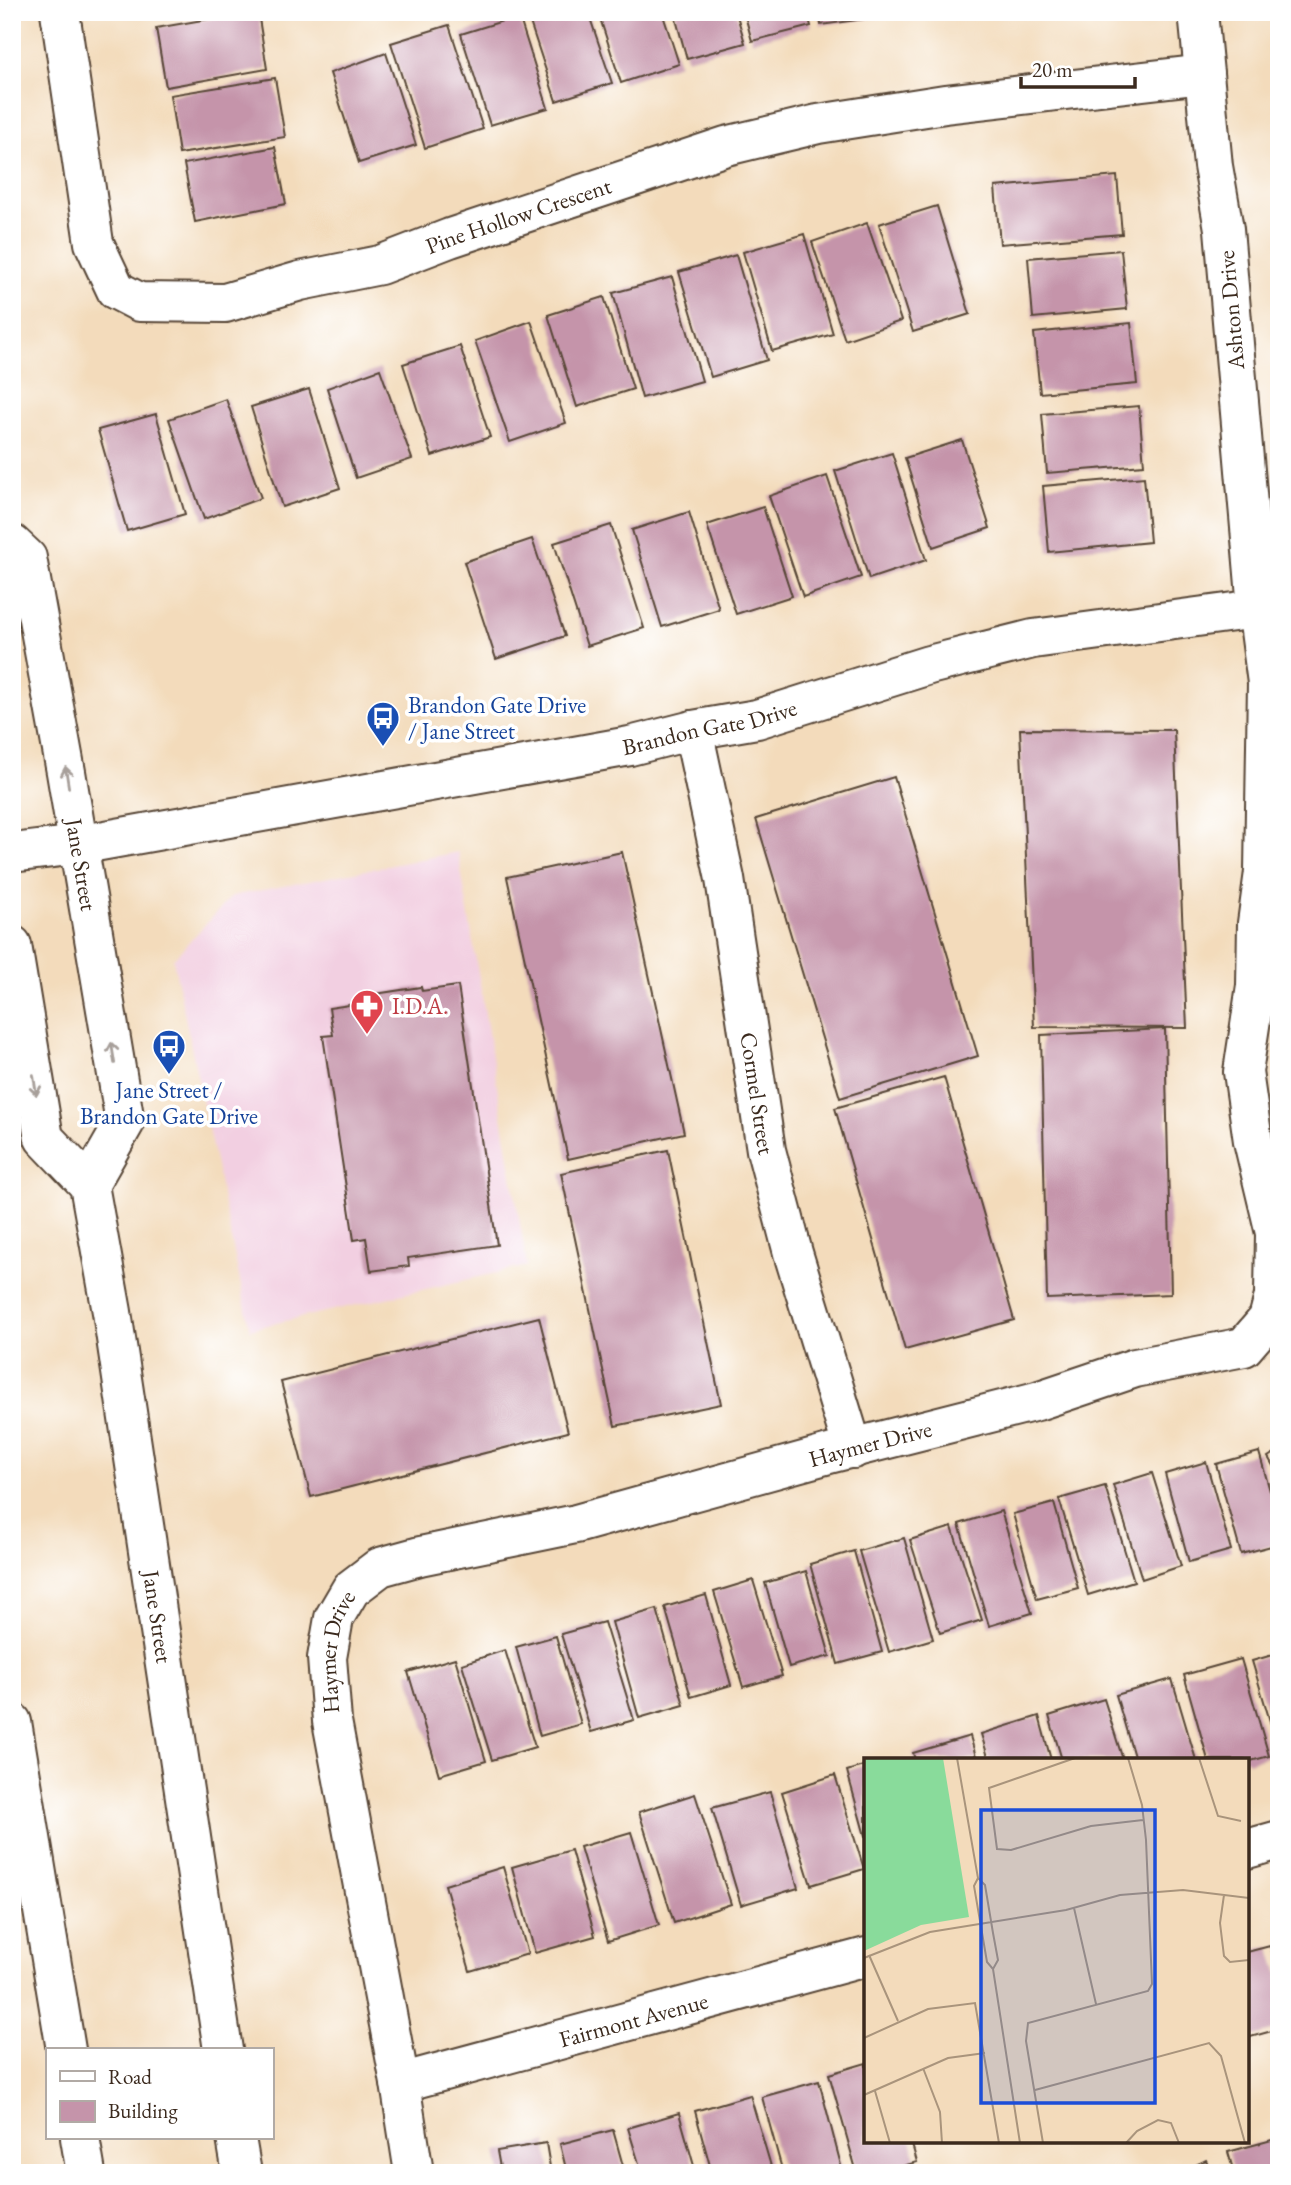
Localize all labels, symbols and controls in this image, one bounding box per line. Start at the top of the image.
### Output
scale bar [1021,46,1135,90]
text: 20 m [1032,56,1073,83]
street label: Pine Hollow Crescent [421,170,616,261]
street label: Ashton Drive [1211,249,1251,372]
place label: Brandon Gate Drive / Jane Street [408,690,586,746]
street label: Brandon Gate Drive [620,692,801,762]
bus stop icon: Brandon Gate Drive / Jane Street [364,699,402,748]
one-way arrow [60,767,73,789]
street label: Jane Street [59,814,104,914]
pharmacy icon: I.D.A. [348,987,386,1036]
place label: I.D.A. [392,991,448,1021]
bus stop icon: Jane Street / Brandon Gate Drive [150,1027,188,1076]
street label: Cormel Street [733,1030,782,1158]
one-way arrow [106,1042,119,1065]
one-way arrow [29,1073,42,1096]
place label: Jane Street / Brandon Gate Drive [80,1075,258,1131]
street label: Haymer Drive [805,1413,935,1474]
street label: Jane Street [136,1566,180,1666]
street label: Haymer Drive [312,1585,362,1715]
inset map [864,1758,1249,2143]
street label: Fairmont Avenue [556,1985,711,2054]
legend [46,2048,273,2140]
text: Road [108,2063,152,2090]
text: Building [108,2097,178,2124]

